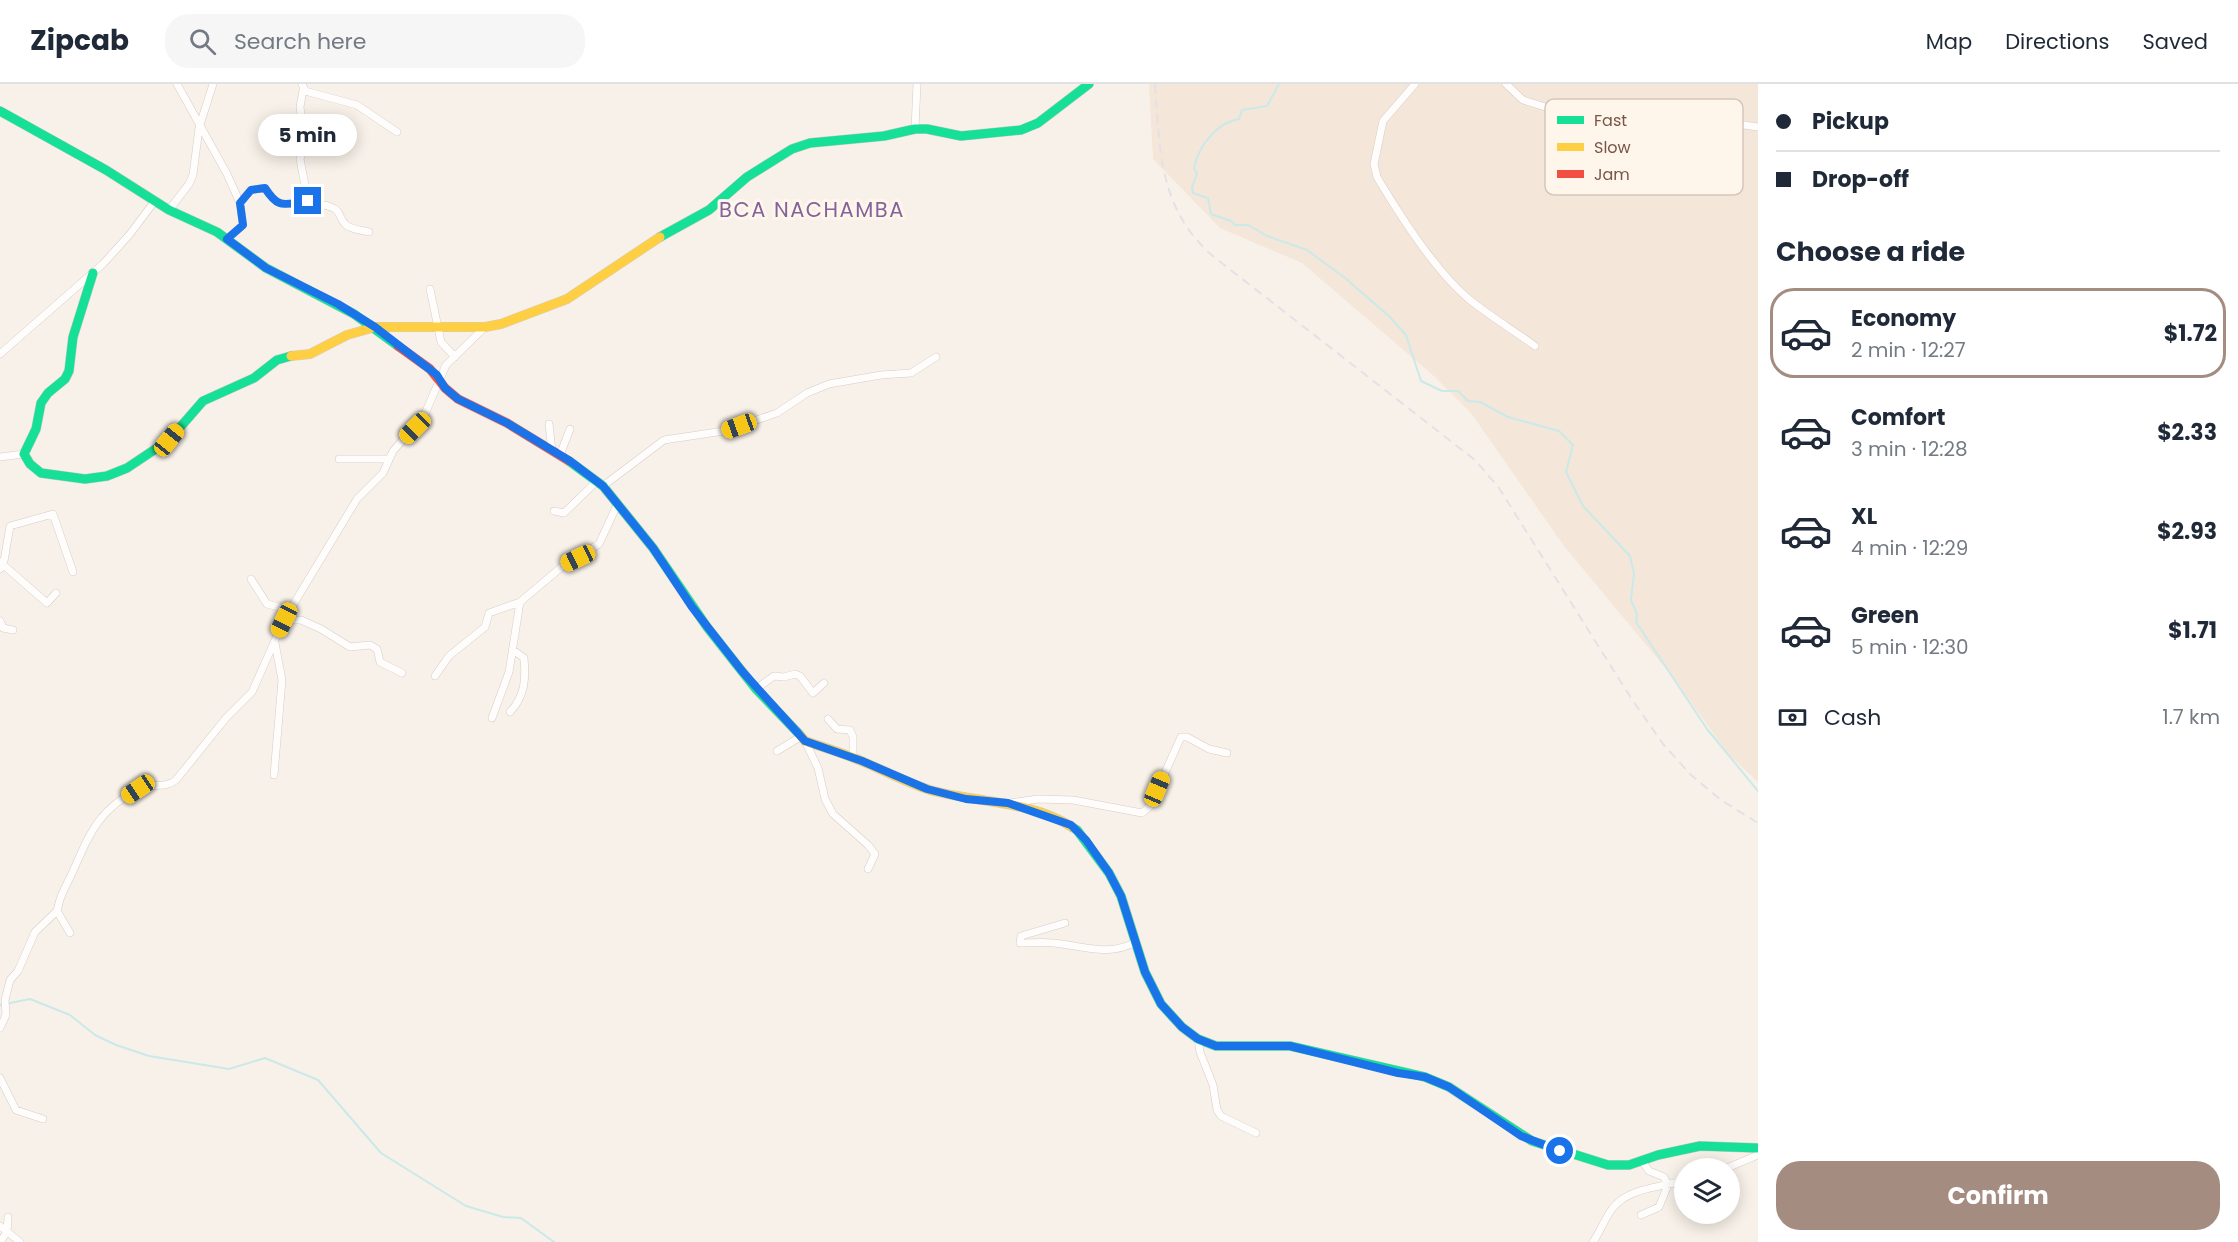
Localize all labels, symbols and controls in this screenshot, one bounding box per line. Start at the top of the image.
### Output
search box [165,14,585,68]
text: Zipcab [30,21,129,60]
icon: search [186,25,219,58]
text: Search here [234,26,366,57]
text: Map [1926,27,1972,56]
text: Directions [2005,27,2109,56]
text: Saved [2142,27,2208,56]
legend [1545,99,1743,195]
text: Pickup [1812,106,1889,137]
text: Fast [1594,109,1627,132]
callout: 5 min [258,114,358,156]
text: 5 min [279,121,336,149]
text: Slow [1594,136,1631,159]
text: Jam [1594,163,1630,186]
text: Drop-off [1812,164,1909,195]
route end [294,187,321,214]
district label: BCA NACHAMBA [719,195,905,224]
text: Choose a ride [1776,233,1965,270]
text: Economy [1851,303,1956,334]
icon: car [1779,306,1833,360]
text: $1.72 [2164,318,2217,349]
text: 2 min · 12:27 [1851,336,1966,364]
text: Comfort [1851,402,1945,433]
icon: car [1779,405,1833,459]
car [396,409,434,447]
car [719,411,759,441]
text: $2.33 [2157,417,2217,448]
car [151,420,187,460]
text: 3 min · 12:28 [1851,435,1968,463]
text: XL [1851,501,1877,532]
icon: car [1779,504,1833,558]
text: $2.93 [2157,516,2217,547]
text: 4 min · 12:29 [1851,534,1968,562]
car [558,542,598,574]
car [268,600,300,640]
text: Green [1851,600,1919,631]
icon: car [1779,603,1833,657]
text: $1.71 [2168,615,2217,646]
text: 5 min · 12:30 [1851,633,1969,661]
icon: cash [1776,701,1809,734]
text: Cash [1824,702,1881,733]
text: 1.7 km [2162,703,2220,731]
car [1142,769,1172,809]
car [118,771,158,807]
route start [1546,1137,1573,1164]
map controls [1674,1158,1740,1224]
button: layers [1674,1158,1740,1224]
button: Confirm [1776,1161,2220,1230]

